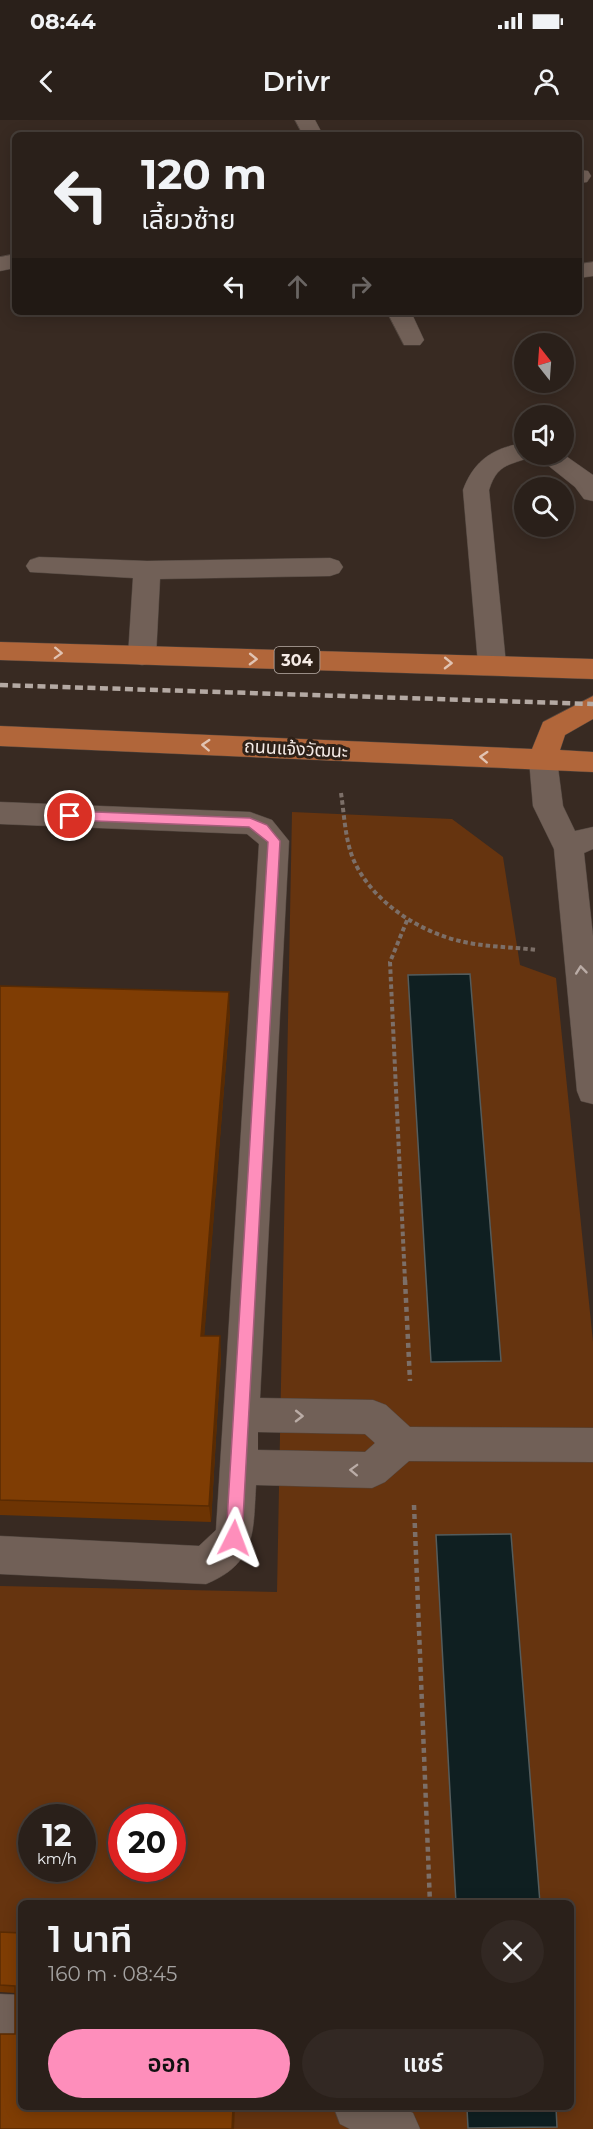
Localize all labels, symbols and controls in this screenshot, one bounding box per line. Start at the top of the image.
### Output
text: 08:44 [30,8,96,35]
icon: back [30,65,63,98]
text: Drivr [262,65,331,98]
icon: person [530,65,563,98]
text: 120 m [141,148,267,200]
icon: left [42,156,120,234]
text: เลี้ยวซ้าย [141,203,235,236]
icon: left [218,270,251,303]
icon: ahead [281,270,314,303]
icon: right [344,270,377,303]
north arrow [514,333,574,393]
map controls [514,333,574,537]
button: sound [514,405,574,465]
button: search [514,477,574,537]
one-way arrow [54,647,63,659]
road number: 304 [274,647,320,673]
one-way arrow [249,652,258,665]
one-way arrow [444,657,453,670]
street label: ถนนแจ้งวัฒนะ [243,735,349,763]
one-way arrow [201,738,210,751]
one-way arrow [480,751,489,764]
pin [44,790,95,841]
icon: arrive [53,799,86,832]
one-way arrow [575,965,588,975]
one-way arrow [295,1410,304,1422]
one-way arrow [349,1463,358,1476]
position arrow [202,1506,266,1570]
speed limit sign: 20 [108,1804,186,1882]
text: 12 [42,1817,72,1854]
text: km/h [37,1849,77,1868]
text: 1 นาที [48,1917,132,1961]
button: close [481,1920,544,1983]
text: 160 m · 08:45 [48,1962,177,1986]
button: ออก [48,2029,290,2098]
button: แชร์ [302,2029,544,2098]

